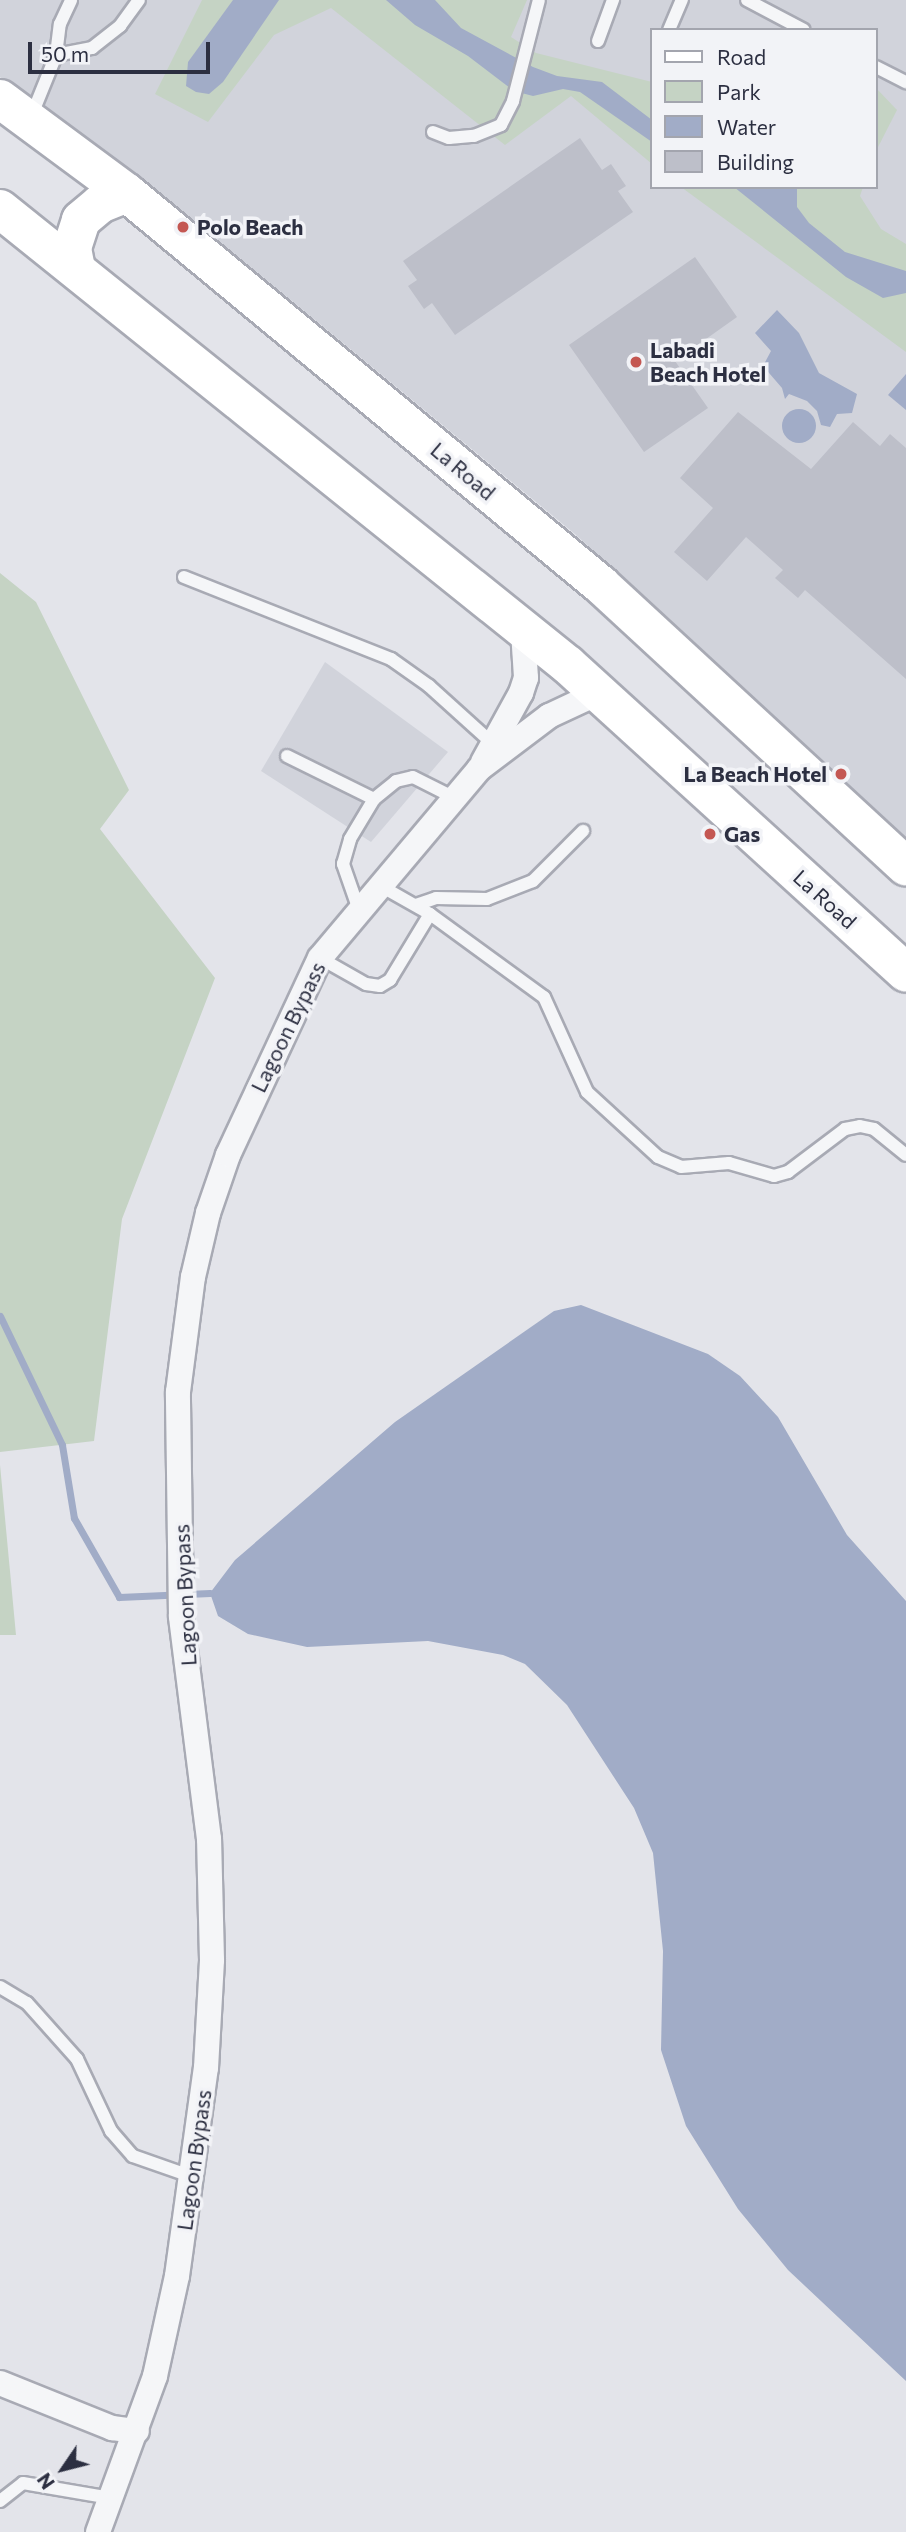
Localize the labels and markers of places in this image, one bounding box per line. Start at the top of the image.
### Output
place label: Polo Beach [197,214,304,240]
marker: Polo Beach [175,219,191,235]
place label: Labadi Beach Hotel [650,337,766,387]
marker: Labadi Beach Hotel [628,354,644,370]
place label: La Beach Hotel [684,761,827,787]
marker: La Beach Hotel [833,766,849,782]
place label: Gas [724,821,760,847]
marker: Gas [702,826,718,842]

